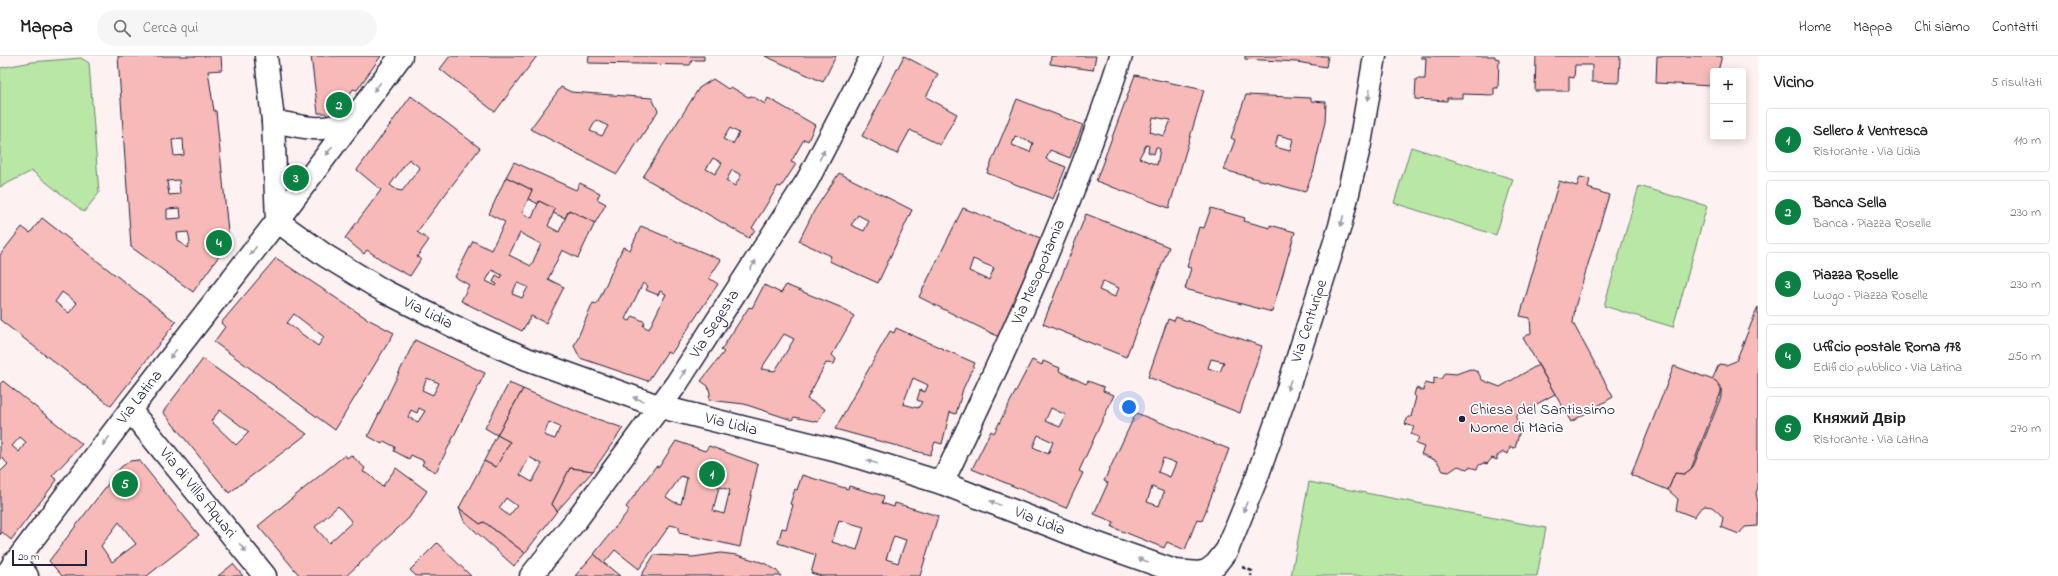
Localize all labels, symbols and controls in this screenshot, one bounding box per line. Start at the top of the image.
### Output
search box [97,10,377,46]
text: Mappa [20,14,73,41]
icon: search [111,17,133,39]
text: Cerca qui [143,17,198,39]
text: Home [1799,17,1831,38]
text: Mappa [1853,17,1892,38]
text: Chi siamo [1914,17,1970,38]
text: Contatti [1992,17,2038,38]
map controls [1710,68,1746,140]
button: + [1710,68,1746,104]
text: Vicino [1774,70,1814,95]
text: 5 risultati [1991,73,2042,92]
one-way arrow [373,81,382,92]
one-way arrow [1366,88,1372,101]
pin: 2 [326,90,352,120]
button: − [1710,104,1746,140]
text: Sellero & Ventresca [1813,120,1928,142]
text: 1 [1786,131,1790,150]
text: 110 m [2014,131,2041,150]
text: Ristorante · Via Lidia [1813,142,1920,161]
one-way arrow [325,146,333,157]
one-way arrow [819,149,825,160]
pin: 3 [283,163,309,193]
text: Banca Sella [1813,192,1887,214]
text: 2 [1785,203,1791,222]
text: 230 m [2010,203,2041,222]
text: Banca · Piazza Roselle [1813,214,1931,233]
one-way arrow [1338,215,1344,228]
street label: Via Mesopotamia [1005,216,1072,330]
pin: 4 [206,228,232,258]
one-way arrow [249,246,257,257]
one-way arrow [749,260,757,270]
text: Piazza Roselle [1813,264,1898,286]
text: 3 [1785,275,1791,294]
text: 230 m [2010,275,2041,294]
street label: Via Centuripe [1285,276,1334,367]
street label: Via Segesta [683,285,746,364]
text: Luogo · Piazza Roselle [1813,286,1928,305]
street label: Via Lidia [398,290,457,336]
text: Ufficio postale Roma 178 [1813,336,1961,358]
text: 4 [1785,347,1791,366]
text: 250 m [2008,347,2041,366]
one-way arrow [169,349,177,360]
text: Edificio pubblico · Via Latina [1813,358,1962,377]
street label: Via Latina [111,365,169,430]
one-way arrow [679,369,687,379]
one-way arrow [1285,379,1291,391]
one-way arrow [632,395,644,401]
your location [1119,397,1139,417]
place label: Chiesa del Santissimo Nome di Maria [1470,398,1615,440]
street label: Via Lidia [701,406,760,443]
text: Княжий Двір [1813,408,1906,430]
marker: Chiesa del Santissimo Nome di Maria [1457,414,1467,424]
text: 5 [1784,419,1792,438]
text: 270 m [2010,419,2041,438]
text: Ristorante · Via Latina [1813,430,1929,449]
one-way arrow [102,435,111,446]
street label: Via di Villa Aquari [152,442,242,544]
pin: 1 [699,459,725,489]
one-way arrow [866,459,878,465]
pin: 5 [112,469,138,499]
one-way arrow [989,500,1001,506]
street label: Via Lidia [1010,500,1069,542]
one-way arrow [1241,502,1247,514]
one-way arrow [239,543,247,554]
scale bar [12,548,87,567]
text: 20 m [18,549,40,565]
one-way arrow [1136,556,1148,562]

